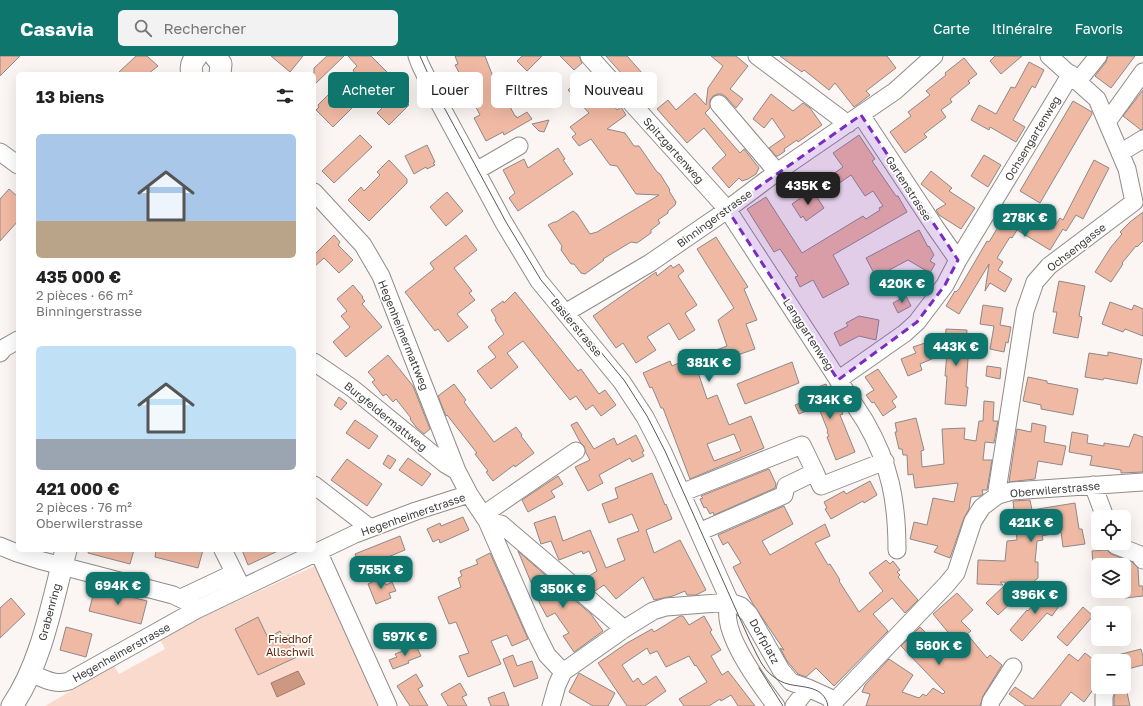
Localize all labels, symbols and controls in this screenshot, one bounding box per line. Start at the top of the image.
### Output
search box [118,10,398,46]
text: Casavia [20,17,94,40]
icon: search [132,17,154,39]
text: Rechercher [164,19,246,37]
text: Carte [933,20,970,37]
text: Itinéraire [992,20,1053,37]
text: Favoris [1075,20,1123,37]
chip: Acheter [328,72,409,108]
chip: Louer [417,72,483,108]
chip: Filtres [491,72,562,108]
chip: Nouveau [570,72,657,108]
icon: filters [274,85,296,107]
text: 13 biens [36,86,104,107]
street label: Ochsengartenweg [1002,93,1062,183]
street label: Spitzgartenweg [641,114,707,186]
street label: Gartenstrasse [883,153,935,223]
icon: home [130,160,202,232]
pin: 435K € [775,172,841,206]
text: 435K € [785,177,831,193]
street label: Binningerstrasse [674,186,754,250]
pin: 278K € [992,204,1058,238]
text: 278K € [1002,209,1048,225]
street label: Ochsengasse [1044,220,1108,274]
text: 435 000 € [36,266,121,287]
pin: 420K € [869,270,935,304]
text: 420K € [879,275,925,291]
street label: Hegenheimermattweg [376,278,432,392]
text: 2 pièces · 66 m² [36,287,133,303]
street label: Baslerstrasse [549,295,605,359]
street label: Langgartenweg [781,296,837,372]
text: Binningerstrasse [36,303,142,319]
pin: 443K € [923,333,989,367]
text: 443K € [933,338,979,354]
pin: 381K € [676,349,742,383]
text: 381K € [687,354,731,370]
icon: home [130,372,202,444]
street label: Burgfeldermattweg [342,379,430,453]
pin: 734K € [797,386,863,420]
text: 734K € [808,391,852,407]
text: 421 000 € [36,478,119,499]
street label: Oberwilerstrasse [1009,479,1101,499]
street label: Hegenheimerstrasse [359,490,467,538]
text: 2 pièces · 76 m² [36,499,132,515]
pin: 421K € [998,509,1064,543]
map controls [1091,510,1131,694]
button: locate [1091,510,1131,550]
text: 421K € [1009,514,1053,530]
text: Oberwilerstrasse [36,515,143,531]
pin: 755K € [348,556,414,590]
button: layers [1091,558,1131,598]
text: 755K € [359,561,403,577]
pin: 694K € [85,572,151,606]
pin: 350K € [530,575,596,609]
text: 694K € [95,577,141,593]
text: 350K € [540,580,586,596]
pin: 396K € [1002,581,1068,615]
street label: Grabenring [35,582,63,642]
text: 396K € [1012,586,1058,602]
button: + [1091,606,1131,646]
street label: Dorfplatz [747,616,783,666]
street label: Hegenheimerstrasse [70,620,172,684]
pin: 597K € [372,623,438,657]
text: 597K € [382,628,428,644]
park label: Friedhof Allschwil [266,632,314,658]
pin: 560K € [906,632,972,666]
text: 560K € [916,637,962,653]
button: − [1091,654,1131,694]

